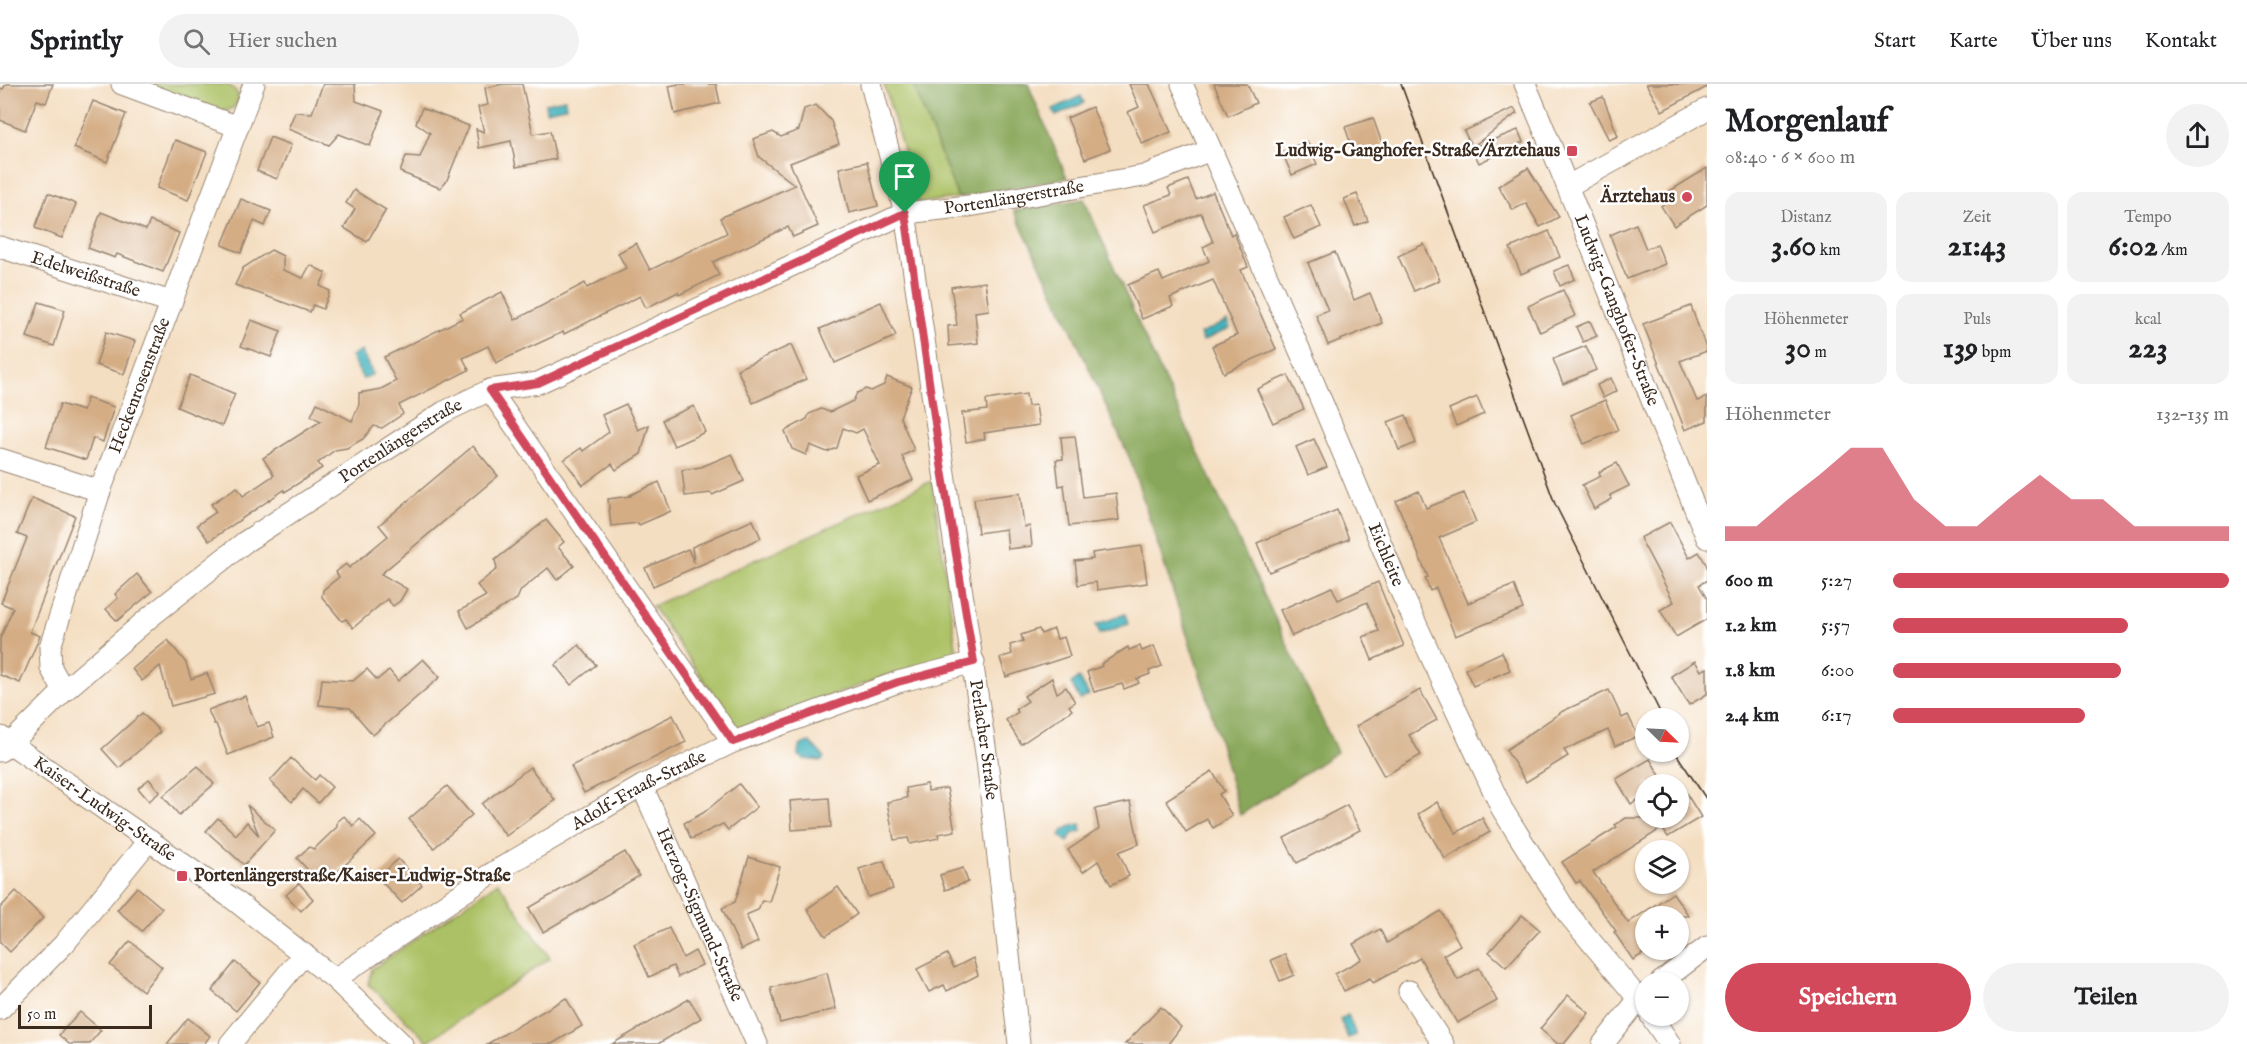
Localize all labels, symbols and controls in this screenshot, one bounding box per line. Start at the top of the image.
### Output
search box [159,14,579,68]
text: Sprintly [30,24,123,59]
icon: search [180,25,213,58]
text: Hier suchen [228,27,337,55]
text: Start [1874,28,1916,55]
text: Karte [1949,28,1998,55]
text: Über uns [2031,28,2112,55]
text: Kontakt [2145,28,2217,55]
text: Morgenlauf [1725,101,1889,143]
button: share [2166,104,2229,167]
place label: Ludwig-Ganghofer-Straße/Ärztehaus [1275,138,1561,163]
marker: Ludwig-Ganghofer-Straße/Ärztehaus [1565,144,1579,158]
text: 08:40 · 6 × 600 m [1725,145,1855,170]
pin [879,151,930,213]
icon: arrive [888,160,921,193]
street label: Portenlängerstraße [943,175,1086,220]
place label: Ärztehaus [1599,184,1676,209]
marker: Ärztehaus [1680,190,1694,204]
text: Distanz [1780,208,1832,228]
text: Zeit [1963,208,1991,228]
text: Tempo [2124,208,2172,228]
street label: Ludwig-Ganghofer-Straße [1568,211,1664,409]
text: 3.60 [1771,228,1816,266]
text: 21:43 [1947,228,2007,266]
text: 6:02 [2108,228,2158,266]
text: km [1816,241,1841,261]
text: /km [2158,241,2188,261]
street label: Edelweißstraße [28,246,143,303]
text: Höhenmeter [1764,310,1848,330]
text: Puls [1963,310,1991,330]
text: kcal [2135,310,2161,330]
street label: Heckenrosenstraße [104,314,176,457]
text: 30 [1785,330,1811,368]
text: 139 [1943,330,1978,368]
text: 223 [2128,330,2168,368]
text: m [1811,343,1827,363]
text: bpm [1978,343,2011,363]
street label: Portenlängerstraße [335,393,466,489]
text: Höhenmeter [1725,402,1831,427]
text: 132–135 m [2156,402,2229,427]
street label: Eichleite [1362,520,1409,590]
text: 600 m [1725,568,1773,593]
text: 5:27 [1821,568,1852,593]
text: 1.2 km [1725,613,1777,638]
text: 5:57 [1821,613,1850,638]
text: 1.8 km [1725,658,1775,683]
text: 6:00 [1821,658,1854,683]
street label: Perlacher Straße [964,678,1003,801]
text: 2.4 km [1725,703,1779,728]
text: 6:17 [1821,703,1852,728]
north arrow [1635,708,1689,762]
map controls [1635,708,1689,1026]
street label: Adolf-Fraaß-Straße [567,745,710,836]
street label: Kaiser-Ludwig-Straße [28,751,180,867]
button: locate [1635,774,1689,828]
street label: Herzog-Sigmund-Straße [651,824,748,1005]
button: layers [1635,840,1689,894]
place label: Portenlängerstraße/Kaiser-Ludwig-Straße [194,865,511,888]
marker: Portenlängerstraße/Kaiser-Ludwig-Straße [175,869,189,883]
button: + [1635,906,1689,960]
button: Speichern [1725,963,1971,1032]
button: Teilen [1983,963,2229,1032]
button: − [1635,972,1689,1026]
scale bar [18,1002,152,1030]
text: 50 m [27,1005,56,1025]

